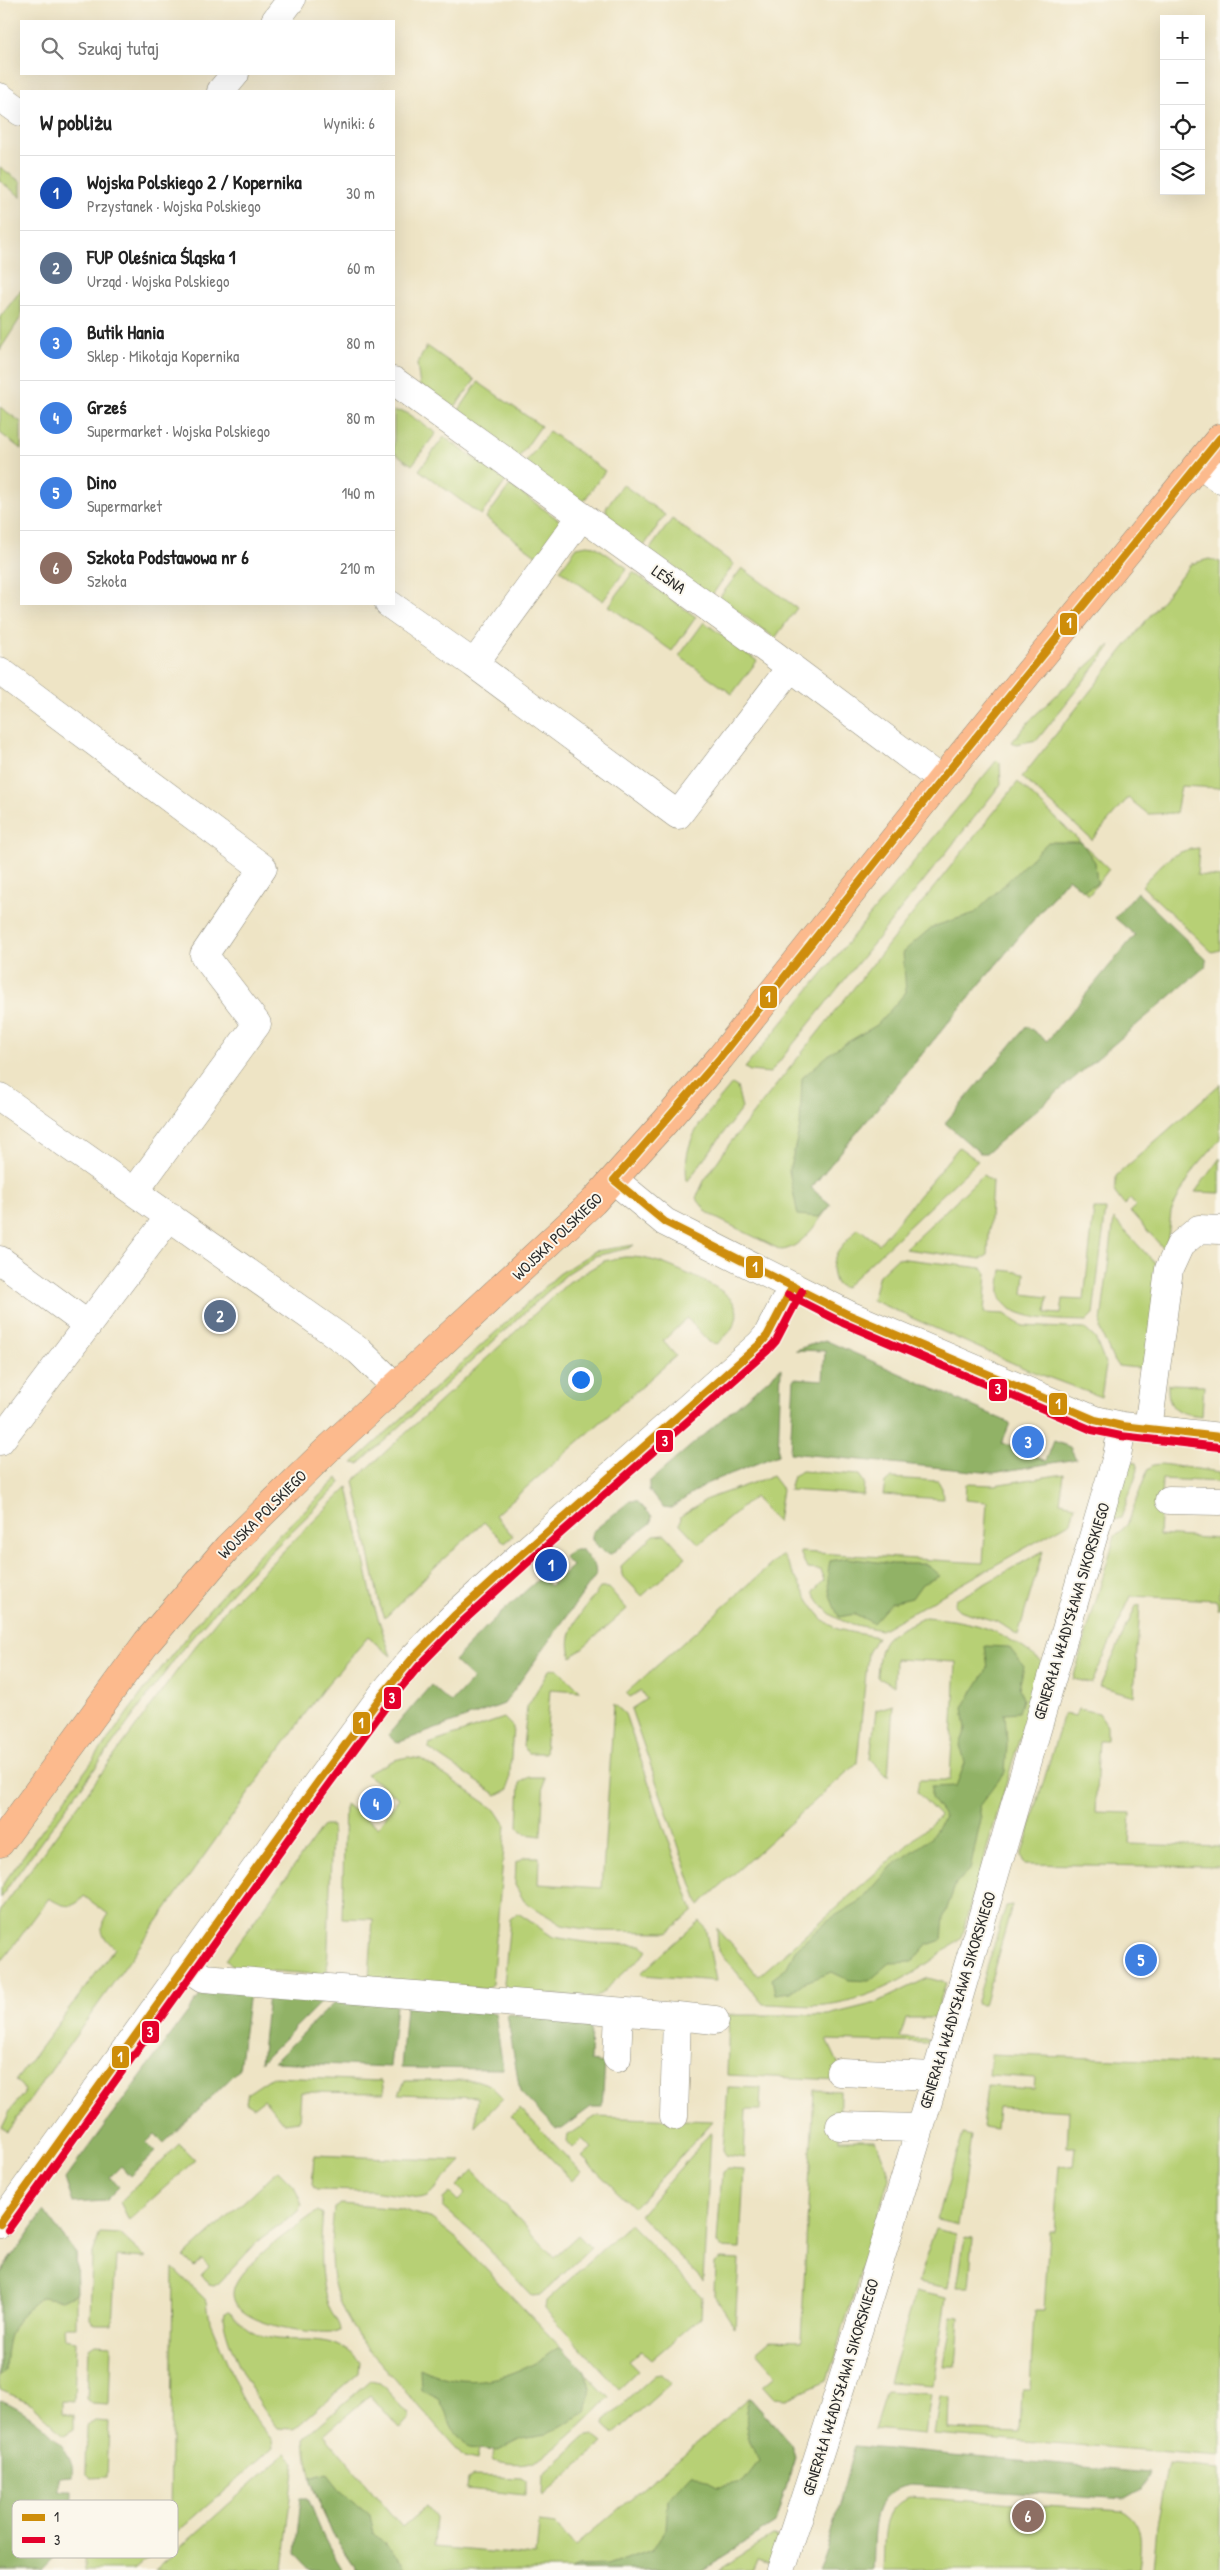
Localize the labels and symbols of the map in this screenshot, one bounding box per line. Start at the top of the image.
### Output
street label: LEŚNA [648,559,690,599]
line badge: 1 [1059,612,1078,636]
text: 1 [1066,613,1072,632]
line badge: 1 [759,985,778,1009]
text: 1 [765,987,771,1006]
street label: WOJSKA POLSKIEGO [507,1187,607,1285]
line badge: 1 [745,1255,764,1279]
text: 1 [752,1257,758,1276]
pin: 2 [204,1297,236,1335]
your location [568,1367,594,1393]
line badge: 3 [988,1378,1008,1402]
text: 3 [995,1379,1002,1398]
line badge: 1 [1048,1392,1068,1416]
text: 1 [1055,1394,1061,1413]
pin: 3 [1012,1423,1044,1461]
line badge: 3 [655,1429,674,1453]
text: 3 [662,1431,669,1450]
street label: WOJSKA POLSKIEGO [213,1465,311,1563]
street label: GENERAŁA WŁADYSŁAWA SIKORSKIEGO [1027,1500,1115,1722]
pin: 1 [535,1546,567,1584]
line badge: 3 [383,1686,402,1710]
text: 3 [389,1688,396,1707]
line badge: 1 [352,1711,371,1735]
text: 1 [358,1713,364,1732]
pin: 4 [360,1785,392,1823]
street label: GENERAŁA WŁADYSŁAWA SIKORSKIEGO [913,1889,1001,2111]
pin: 5 [1125,1941,1157,1979]
line badge: 3 [141,2020,160,2044]
text: 3 [147,2022,154,2041]
line badge: 1 [111,2045,130,2069]
text: 1 [117,2047,123,2066]
street label: GENERAŁA WŁADYSŁAWA SIKORSKIEGO [796,2276,884,2498]
pin: 6 [1012,2497,1044,2535]
legend [12,2500,178,2558]
text: 1 [54,2507,59,2526]
text: 3 [54,2530,60,2549]

